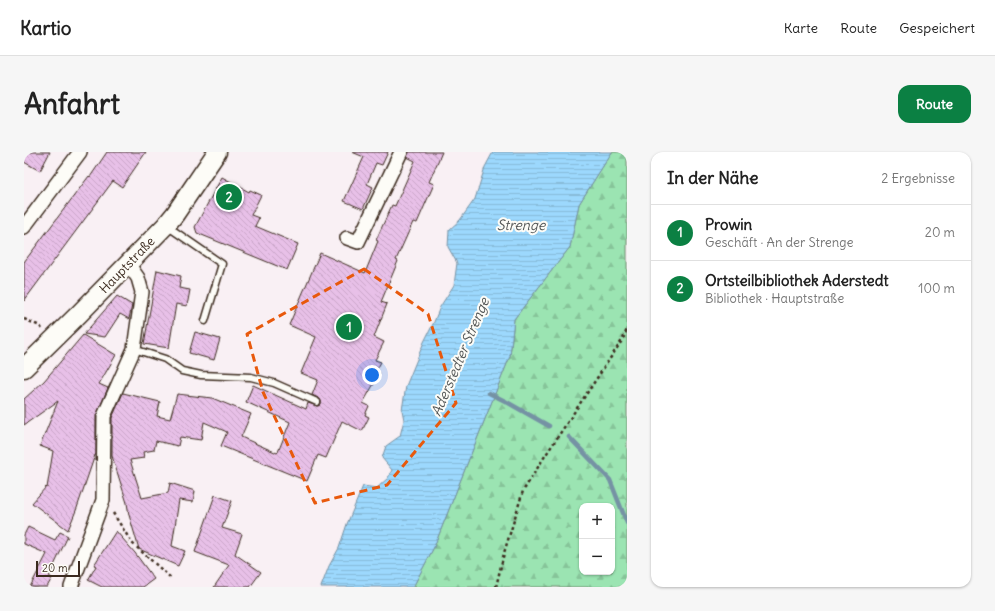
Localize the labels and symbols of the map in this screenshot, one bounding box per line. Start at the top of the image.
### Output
pin: 2 [216,182,242,212]
water label: Strenge [497,216,547,234]
street label: Hauptstraße [96,233,158,297]
water label: Aderstedter Strenge [427,294,494,419]
pin: 1 [336,312,362,342]
your location [362,365,382,385]
scale bar [36,559,80,578]

